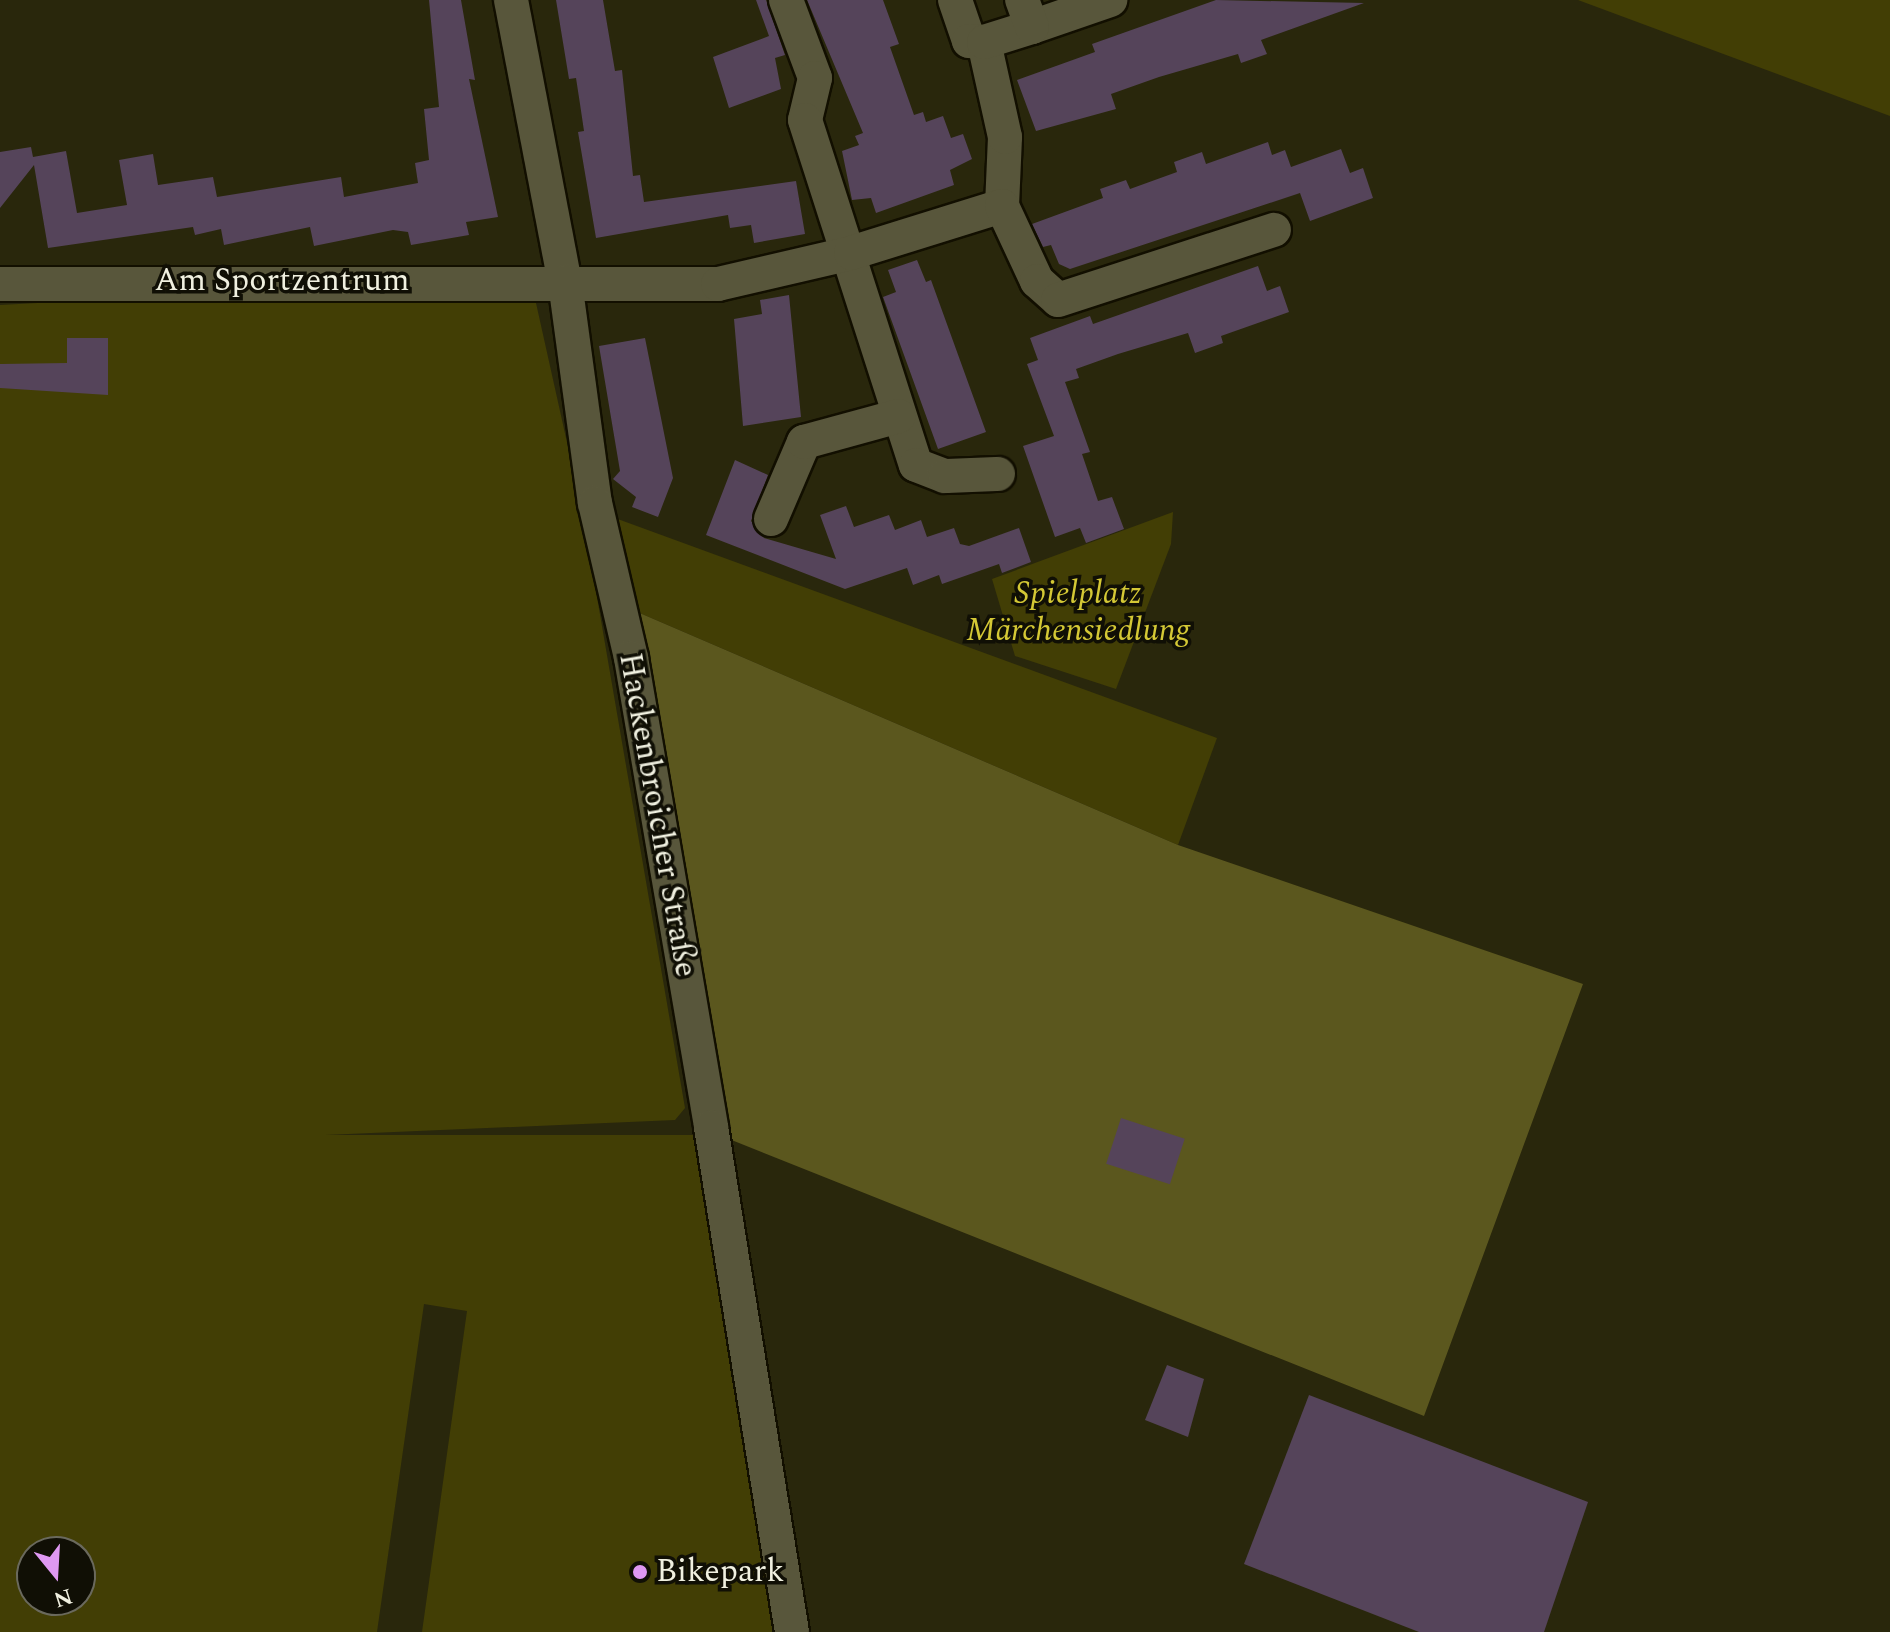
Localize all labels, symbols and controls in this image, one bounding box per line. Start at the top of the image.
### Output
street label: Am Sportzentrum [154,262,410,300]
park label: Spielplatz Märchensiedlung [966,576,1190,651]
street label: Hackenbroicher Straße [610,650,704,980]
north arrow [16,1536,96,1616]
place label: Bikepark [656,1553,784,1591]
marker: Bikepark [631,1563,649,1581]
text: N [49,1579,77,1616]

